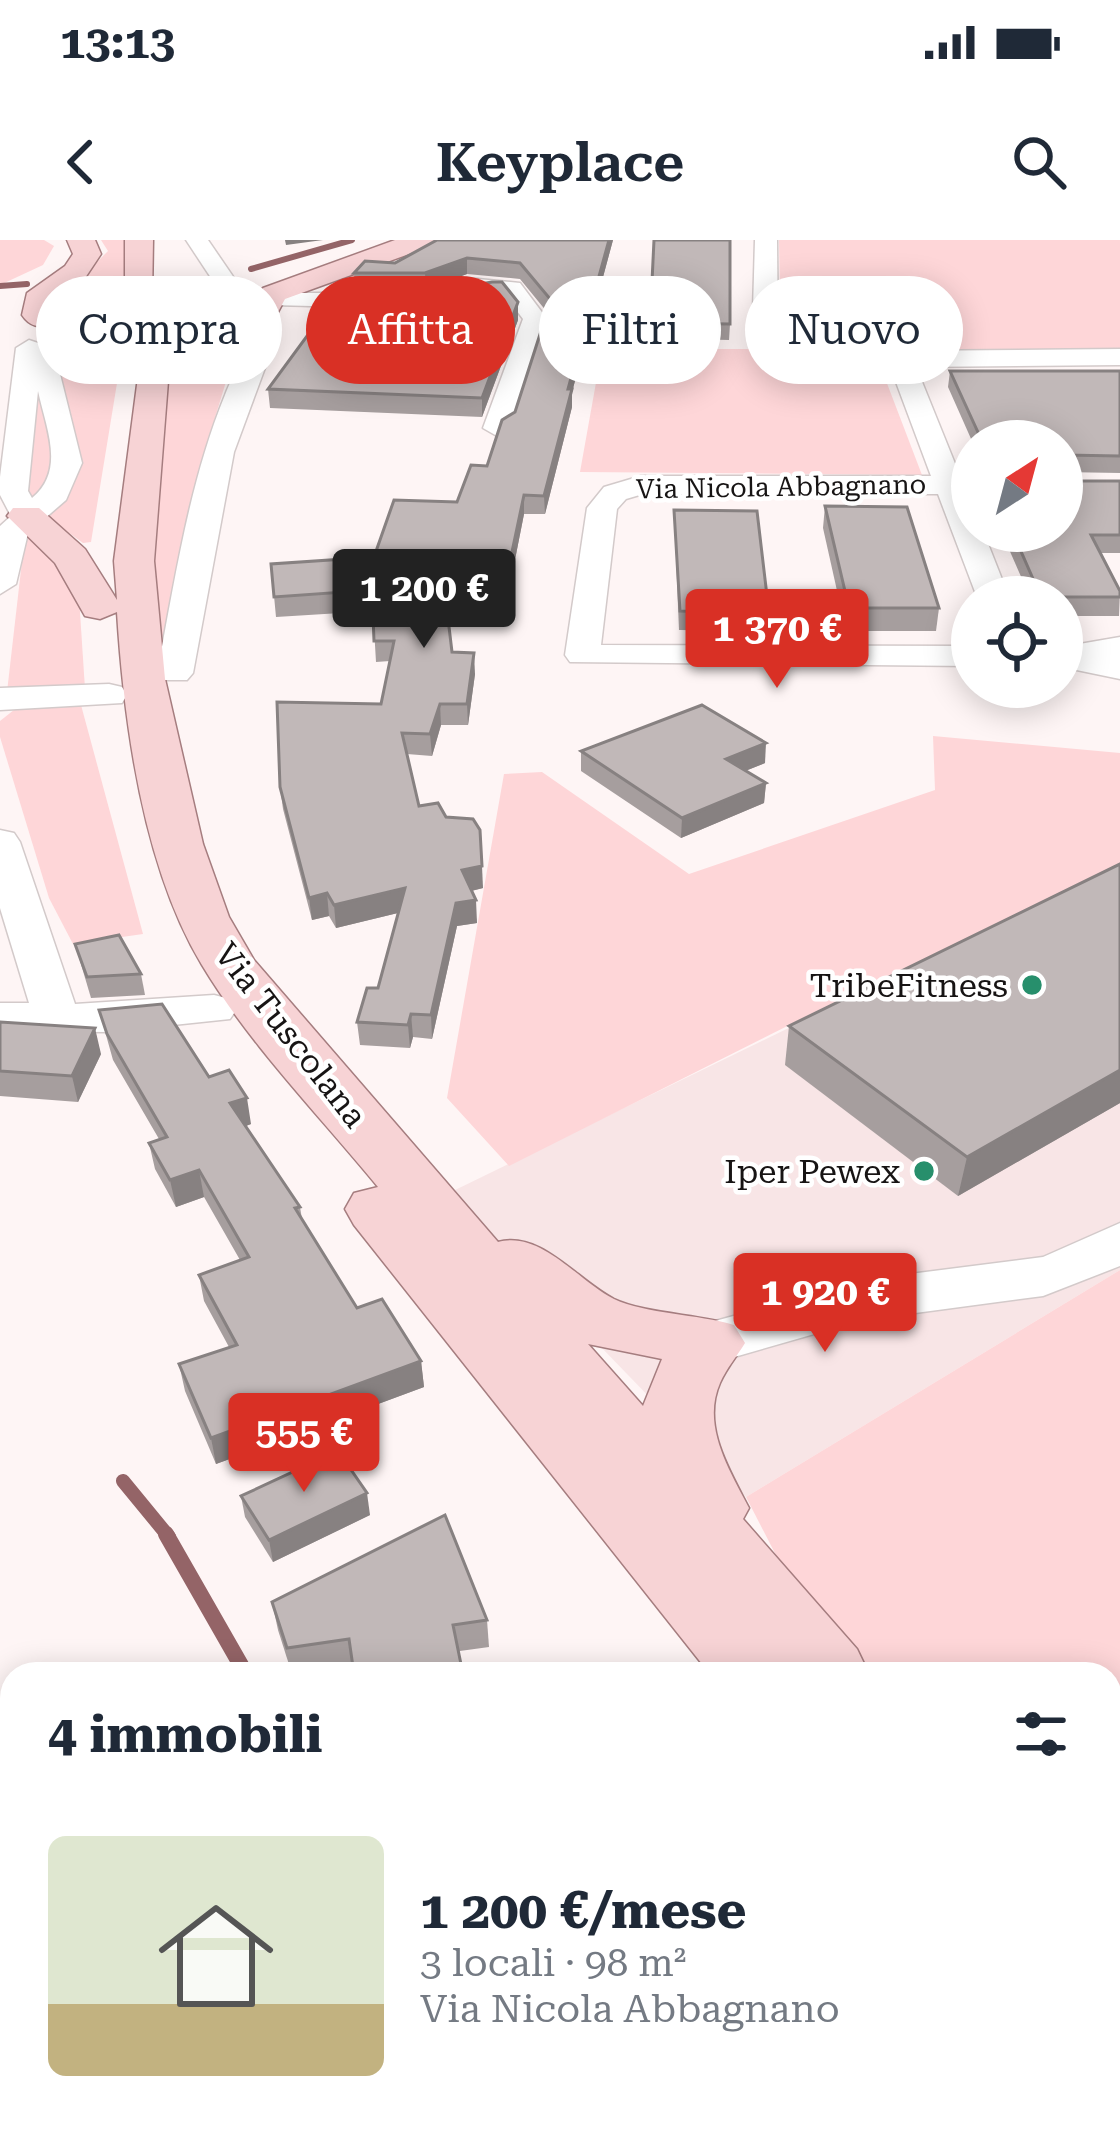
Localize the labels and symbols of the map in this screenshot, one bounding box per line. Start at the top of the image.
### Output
north arrow [951,420,1083,552]
street label: Via Nicola Abbagnano [635,468,927,506]
pin: 1 200 € [313,549,535,651]
pin: 1 370 € [666,589,888,691]
street label: Via Tuscolana [207,935,375,1135]
place label: TribeFitness [810,966,1008,1005]
marker: TribeFitness [1019,972,1045,998]
place label: Iper Pewex [724,1152,900,1191]
marker: Iper Pewex [911,1158,937,1184]
pin: 1 920 € [714,1253,936,1355]
pin: 555 € [220,1393,388,1495]

